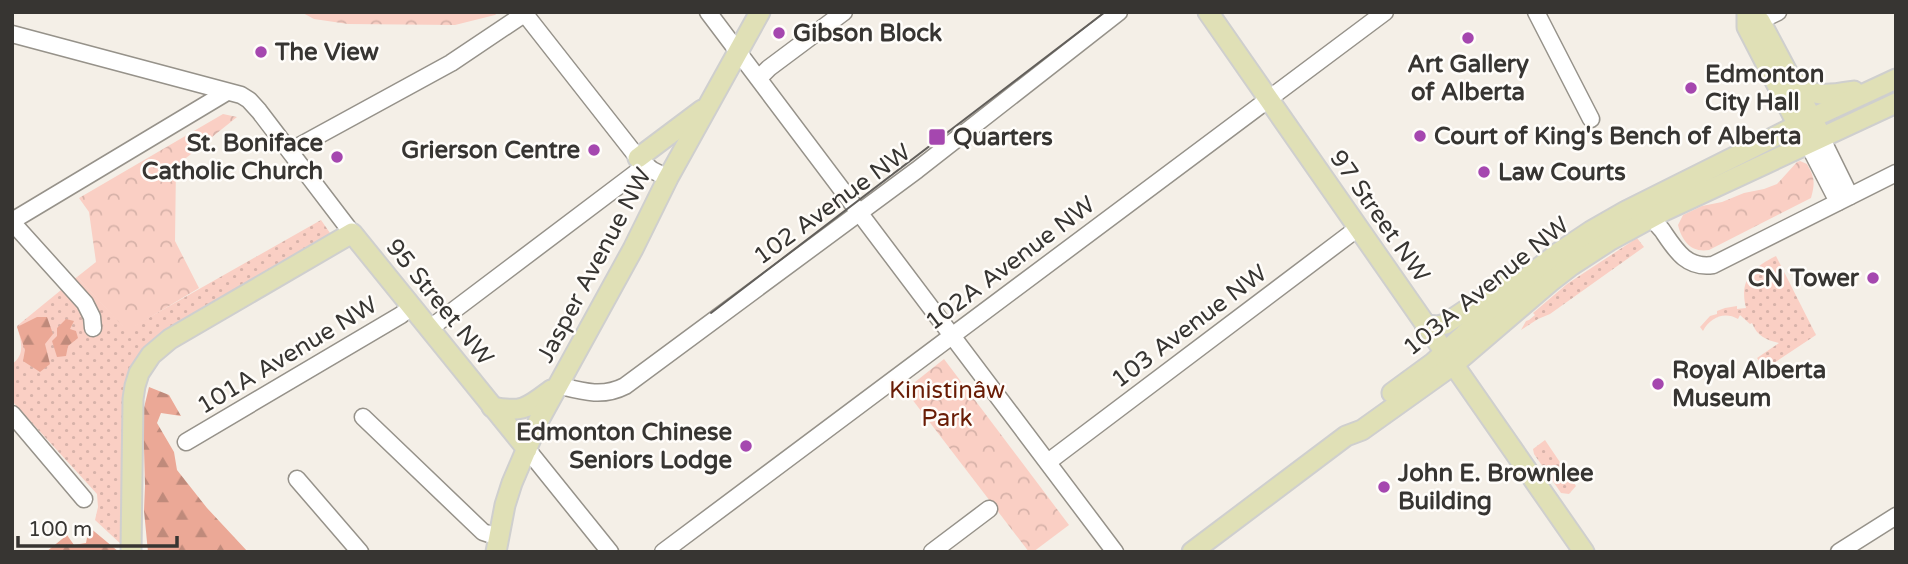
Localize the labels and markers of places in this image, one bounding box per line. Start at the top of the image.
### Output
place label: Gibson Block [793,19,942,48]
marker: Gibson Block [771,25,787,41]
marker: Art Gallery of Alberta [1460,30,1476,46]
place label: The View [274,38,379,67]
marker: The View [253,44,269,60]
place label: Art Gallery of Alberta [1407,50,1529,107]
place label: Edmonton City Hall [1705,60,1824,117]
marker: Edmonton City Hall [1683,80,1699,96]
place label: Court of King's Bench of Alberta [1434,122,1801,151]
place label: Quarters [953,123,1053,152]
marker: Quarters [927,127,947,147]
marker: Court of King's Bench of Alberta [1412,128,1428,144]
place label: St. Boniface Catholic Church [142,129,323,186]
place label: Grierson Centre [401,136,580,165]
marker: Grierson Centre [586,142,602,158]
marker: St. Boniface Catholic Church [329,149,345,165]
place label: Law Courts [1498,158,1626,187]
marker: Law Courts [1476,164,1492,180]
place label: CN Tower [1748,264,1860,293]
marker: CN Tower [1865,270,1881,286]
place label: Royal Alberta Museum [1672,356,1826,413]
marker: Royal Alberta Museum [1650,376,1666,392]
place label: Edmonton Chinese Seniors Lodge [516,418,732,475]
marker: Edmonton Chinese Seniors Lodge [738,438,754,454]
place label: John E. Brownlee Building [1397,459,1594,516]
marker: John E. Brownlee Building [1376,479,1392,495]

